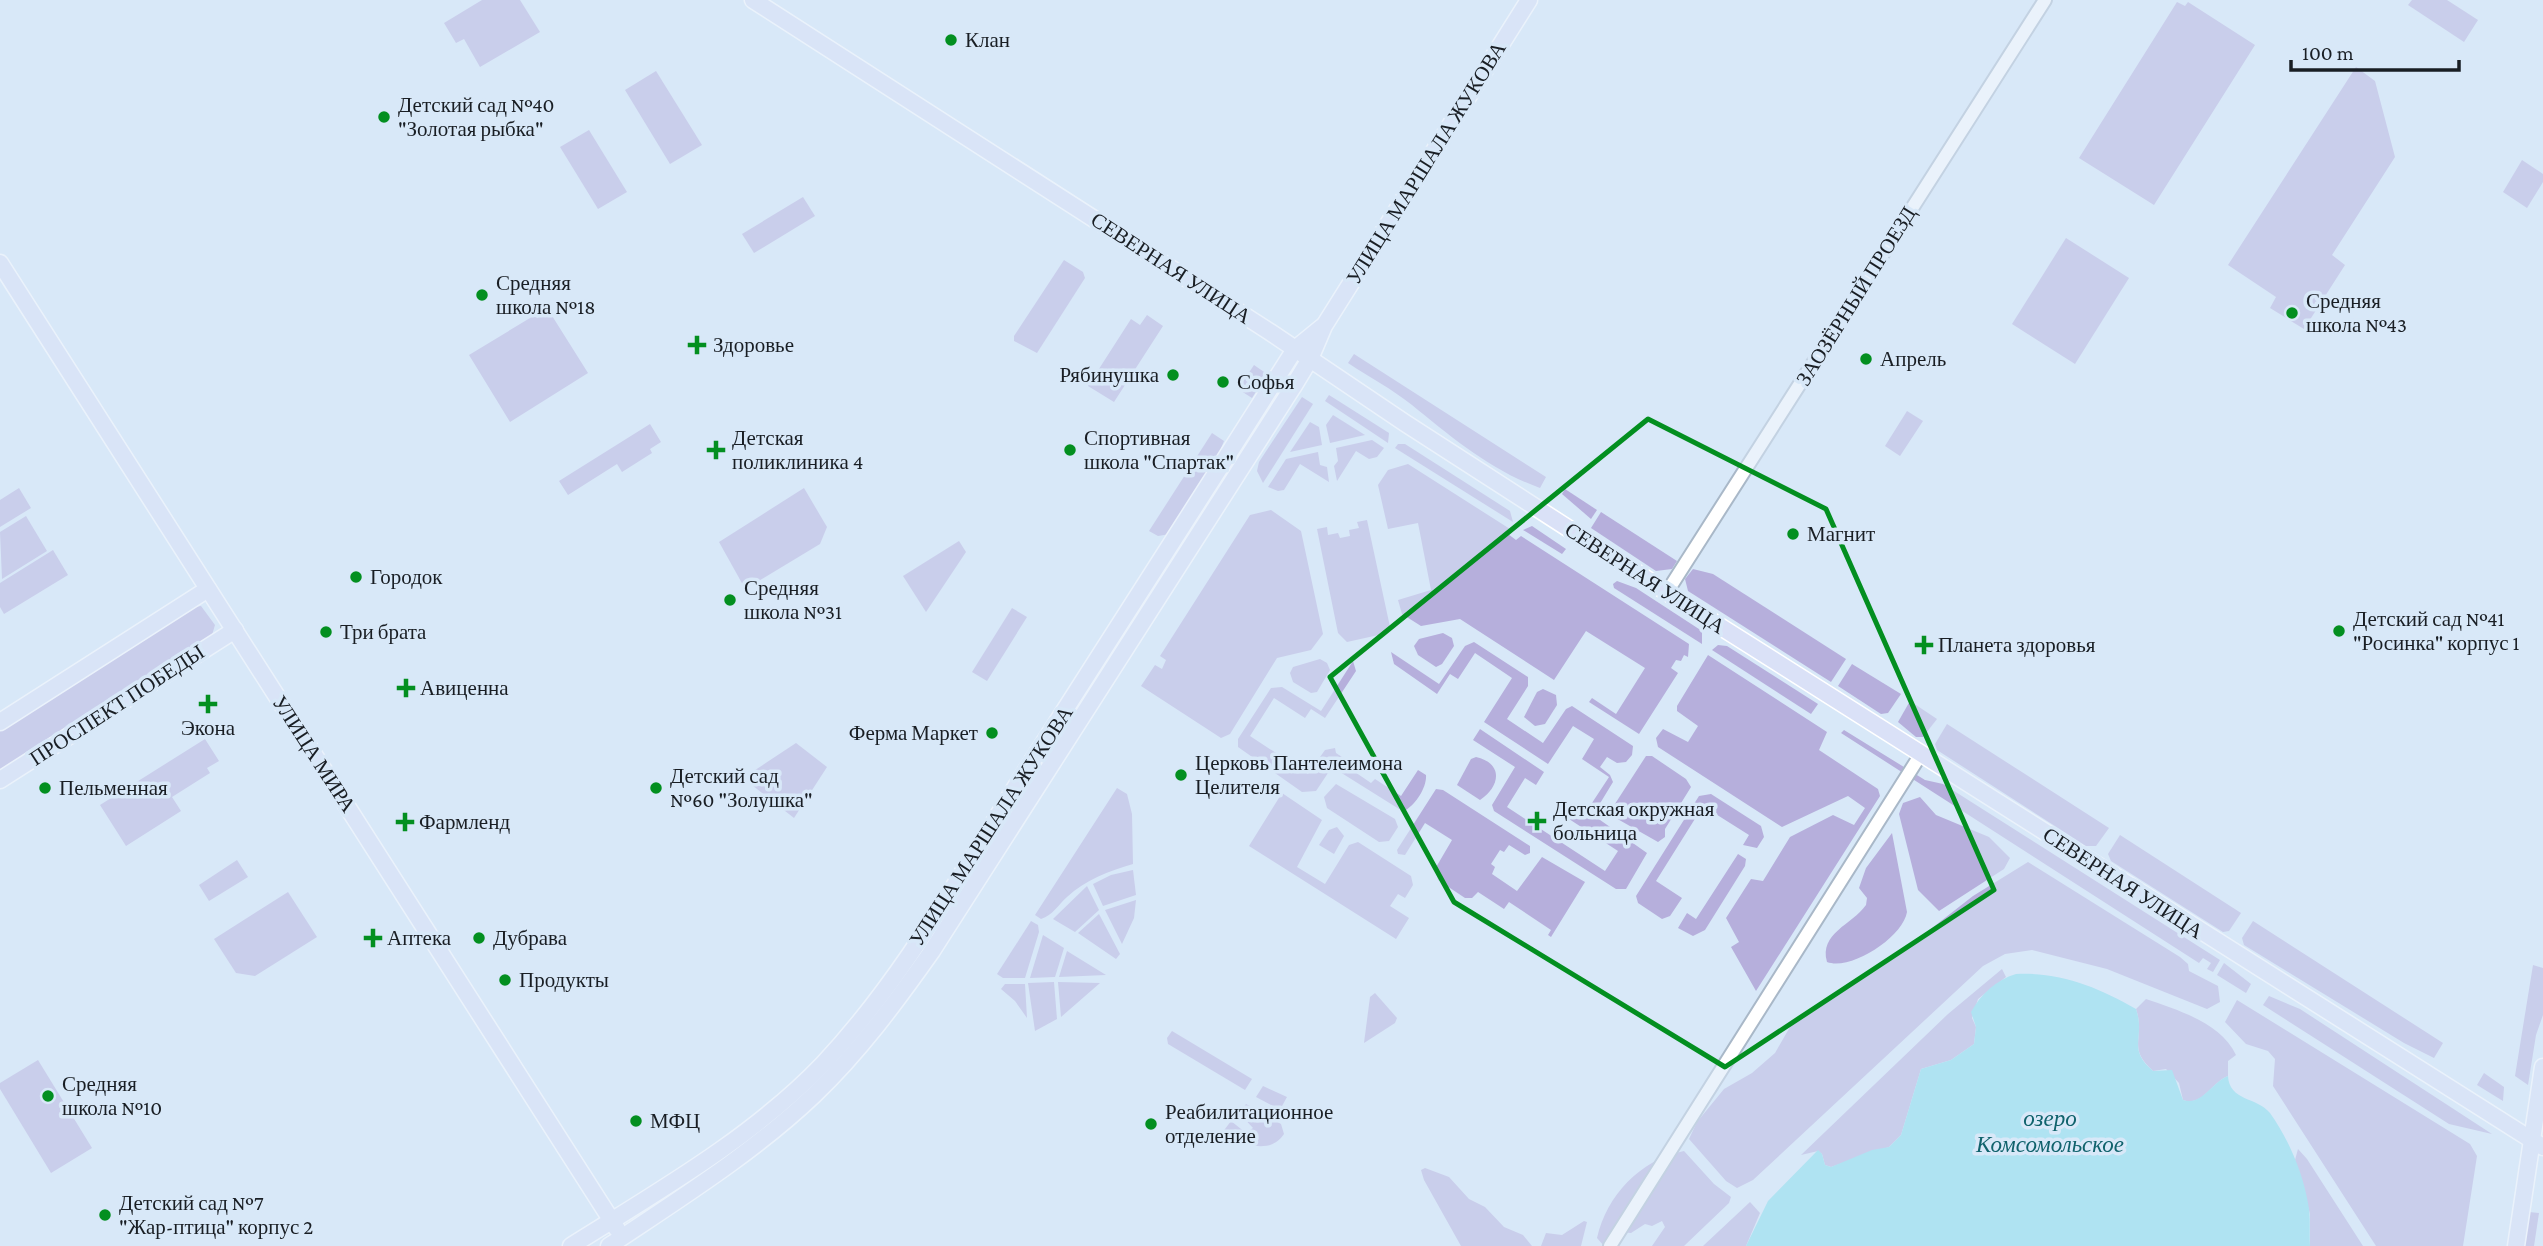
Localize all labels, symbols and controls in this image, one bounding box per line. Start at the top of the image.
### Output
place label: Клан [965,28,1010,52]
scale bar [2291,28,2459,72]
marker: Клан [943,32,959,48]
street label: УЛИЦА МАРШАЛА ЖУКОВА [1341,37,1511,289]
text: 100 m [2302,41,2354,65]
place label: Детский сад №40 "Золотая рыбка" [398,93,555,141]
marker: Детский сад №40 "Золотая рыбка" [376,109,392,125]
street label: ЗАОЗЁРНЫЙ ПРОЕЗД [1791,202,1921,390]
street label: СЕВЕРНАЯ УЛИЦА [1087,207,1256,329]
place label: Средняя школа №18 [496,271,596,319]
marker: Средняя школа №18 [474,287,490,303]
place label: Средняя школа №43 [2306,289,2407,337]
marker: Средняя школа №43 [2284,305,2300,321]
place label: Здоровье [713,333,794,357]
marker: Здоровье [687,335,707,355]
place label: Апрель [1880,347,1946,371]
marker: Апрель [1858,351,1874,367]
place label: Рябинушка [1059,363,1160,387]
marker: Рябинушка [1165,367,1181,383]
place label: Софья [1237,370,1295,394]
marker: Софья [1215,374,1231,390]
place label: Детская поликлиника 4 [732,426,863,474]
place label: Спортивная школа "Спартак" [1084,426,1234,474]
marker: Детская поликлиника 4 [706,440,726,460]
marker: Спортивная школа "Спартак" [1062,442,1078,458]
street label: СЕВЕРНАЯ УЛИЦА [1561,517,1730,639]
place label: Магнит [1807,522,1875,546]
marker: Магнит [1785,526,1801,542]
place label: Городок [370,565,443,589]
marker: Городок [348,569,364,585]
place label: Средняя школа №31 [744,576,842,624]
marker: Средняя школа №31 [722,592,738,608]
place label: Детский сад №41 "Росинка" корпус 1 [2353,607,2519,655]
place label: Три брата [340,620,427,644]
marker: Детский сад №41 "Росинка" корпус 1 [2331,623,2347,639]
marker: Три брата [318,624,334,640]
place label: Планета здоровья [1938,633,2096,657]
marker: Планета здоровья [1916,637,1932,653]
street label: ПРОСПЕКТ ПОБЕДЫ [25,640,209,770]
place label: Авиценна [420,676,509,700]
marker: Авиценна [398,680,414,696]
street label: УЛИЦА МИРА [267,691,361,817]
marker: Экона [200,696,216,712]
street label: УЛИЦА МАРШАЛА ЖУКОВА [904,701,1078,950]
place label: Экона [181,716,236,740]
place label: Ферма Маркет [849,721,978,745]
marker: Ферма Маркет [984,725,1000,741]
place label: Церковь Пантелеимона Целителя [1195,751,1403,799]
place label: Детский сад №60 "Золушка" [670,764,813,812]
marker: Церковь Пантелеимона Целителя [1173,767,1189,783]
place label: Пельменная [59,776,168,800]
marker: Пельменная [37,780,53,796]
marker: Детский сад №60 "Золушка" [648,780,664,796]
place label: Детская окружная больница [1553,797,1715,845]
place label: Фармленд [419,810,510,834]
marker: Детская окружная больница [1527,811,1547,831]
marker: Фармленд [397,814,413,830]
street label: СЕВЕРНАЯ УЛИЦА [2039,822,2208,944]
place label: Аптека [387,926,452,950]
place label: Дубрава [493,926,568,950]
marker: Аптека [365,930,381,946]
marker: Дубрава [471,930,487,946]
place label: Продукты [519,968,609,992]
marker: Продукты [497,972,513,988]
place label: Средняя школа №10 [62,1072,162,1120]
marker: Средняя школа №10 [40,1088,56,1104]
place label: Реабилитационное отделение [1165,1100,1333,1148]
water label: озеро Комсомольское [1975,1105,2124,1157]
place label: МФЦ [650,1109,700,1133]
marker: МФЦ [628,1113,644,1129]
marker: Реабилитационное отделение [1143,1116,1159,1132]
place label: Детский сад №7 "Жар-птица" корпус 2 [119,1191,313,1239]
marker: Детский сад №7 "Жар-птица" корпус 2 [97,1207,113,1223]

